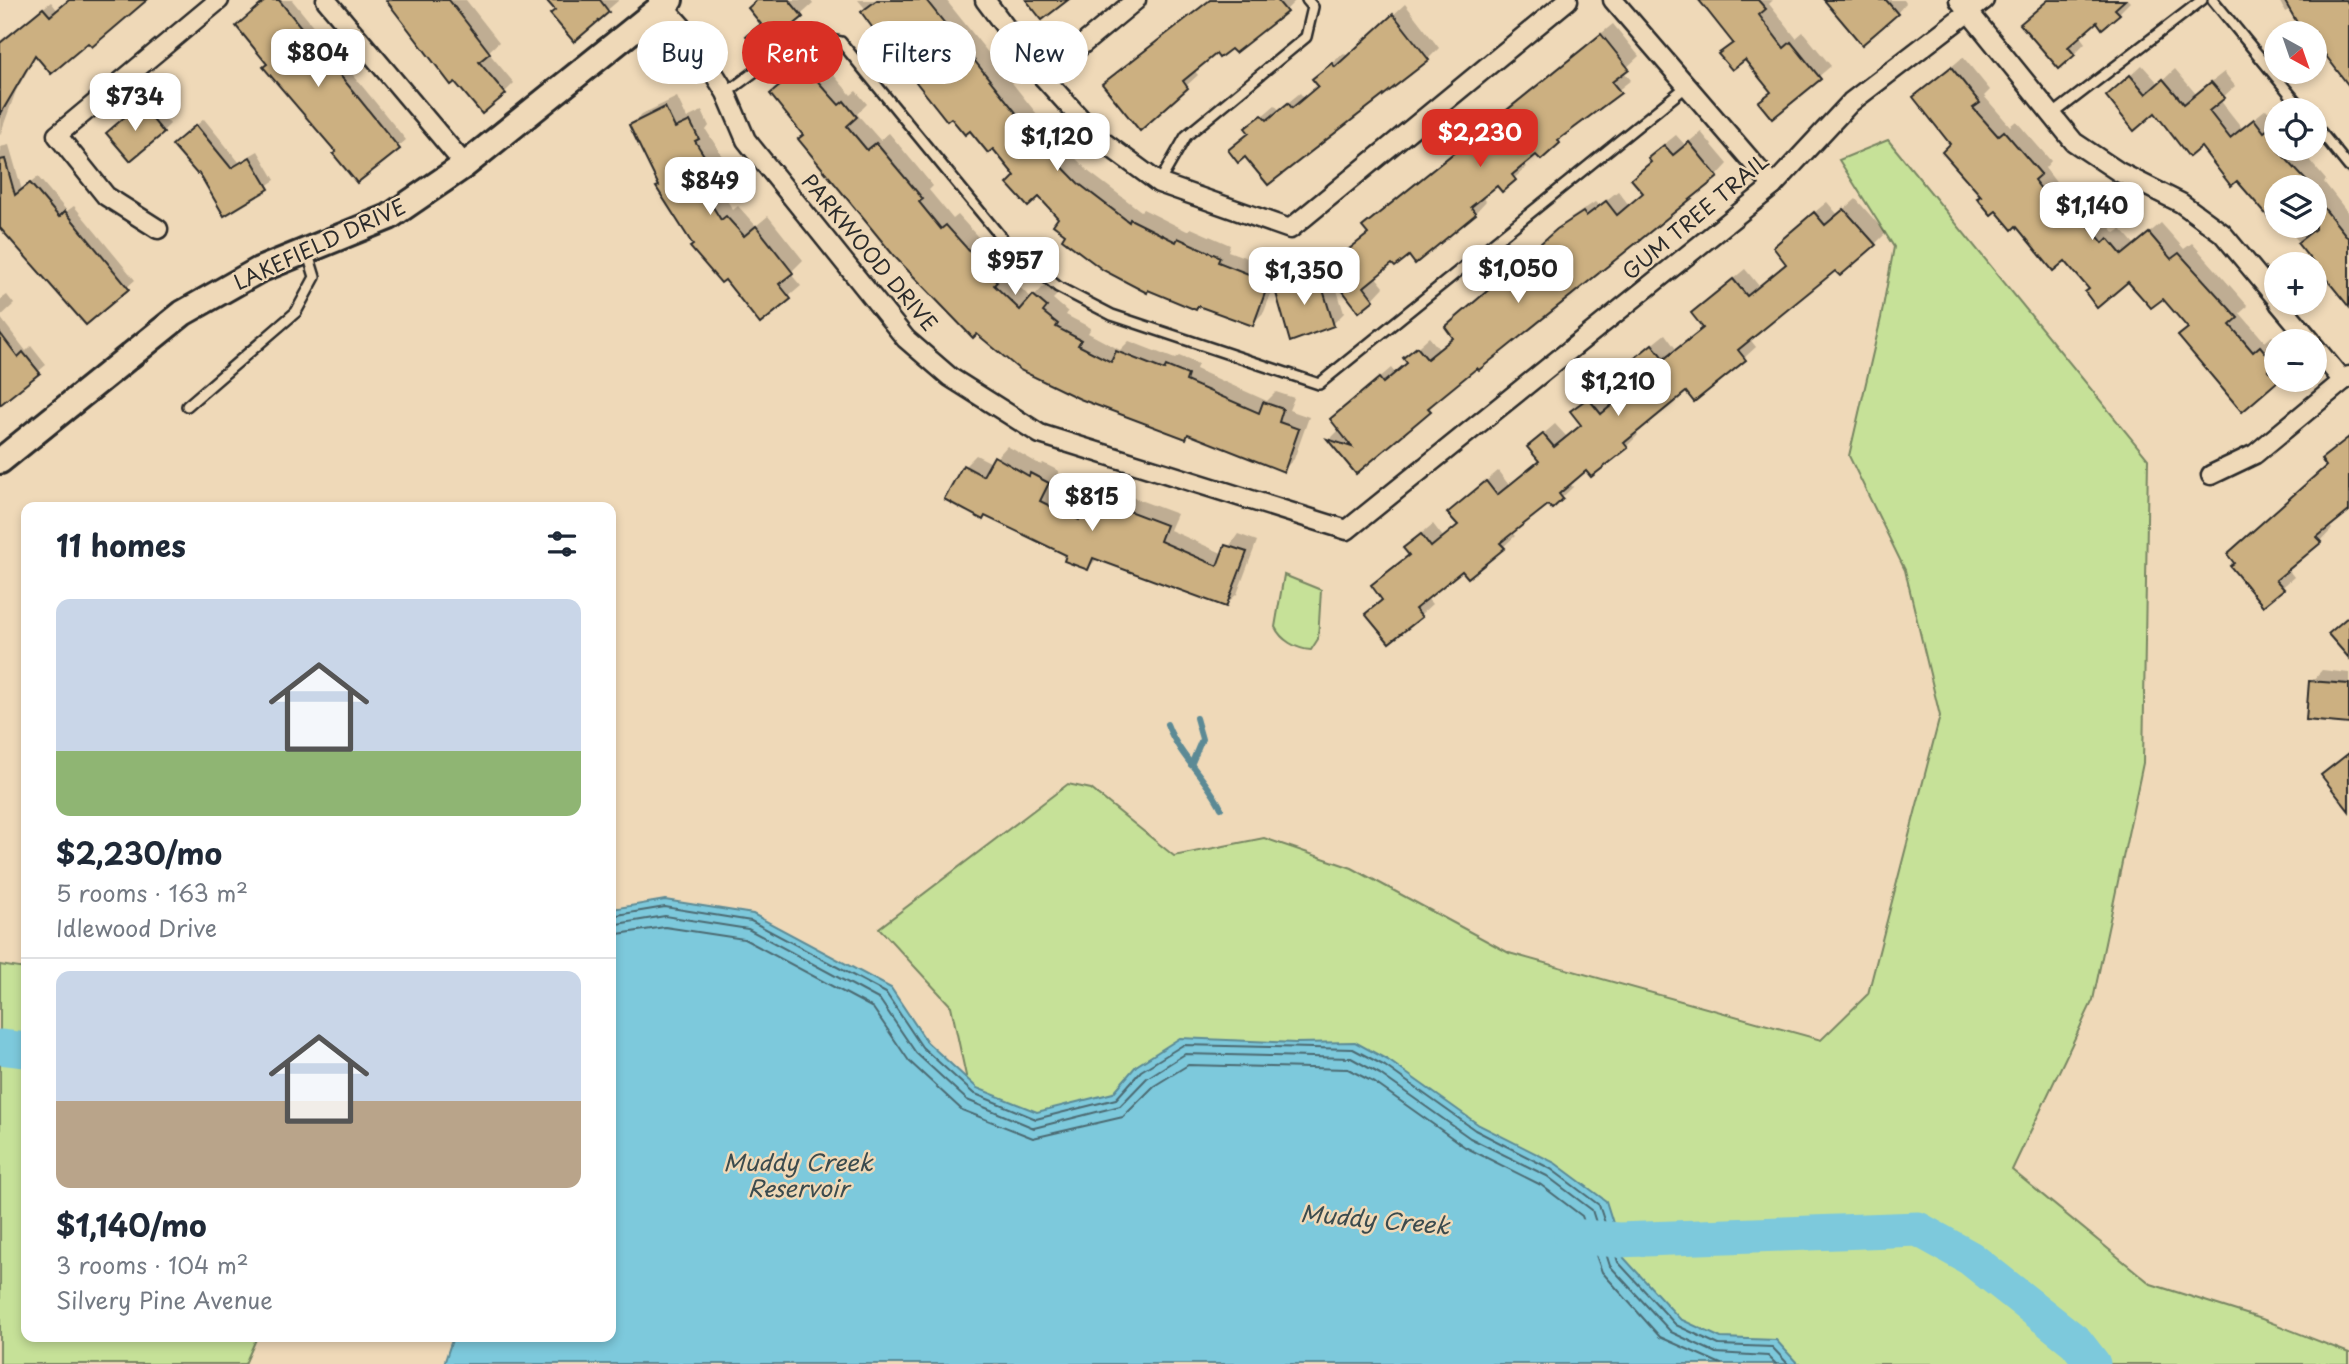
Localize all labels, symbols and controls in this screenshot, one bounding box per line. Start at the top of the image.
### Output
chip: Buy [637,21,728,84]
chip: Rent [742,21,843,84]
chip: Filters [857,21,976,84]
chip: New [990,21,1088,84]
north arrow [2264,21,2328,84]
map controls [2264,21,2327,392]
pin: $804 [277,29,359,89]
text: $804 [287,34,349,69]
pin: $734 [94,74,176,133]
text: $734 [106,78,164,113]
button: locate [2264,98,2327,161]
pin: $2,230 [1423,110,1537,169]
pin: $1,120 [1000,114,1114,173]
text: $2,230 [1438,114,1522,149]
text: $1,120 [1021,118,1093,153]
street label: GUM TREE TRAIL [1615,145,1775,286]
pin: $849 [669,158,751,217]
text: $849 [681,162,739,197]
street label: PARKWOOD DRIVE [795,166,946,338]
button: layers [2264,175,2327,238]
pin: $1,140 [2035,182,2149,242]
text: $1,140 [2056,187,2128,222]
street label: LAKEFIELD DRIVE [228,189,410,297]
pin: $957 [974,238,1056,297]
text: $957 [987,242,1043,277]
pin: $1,050 [1461,246,1575,305]
pin: $1,350 [1247,247,1361,307]
text: $1,050 [1478,250,1558,285]
text: $1,350 [1265,252,1343,287]
button: + [2264,252,2327,315]
button: − [2264,329,2327,392]
pin: $1,210 [1561,358,1675,418]
text: $1,210 [1581,363,1655,398]
pin: $815 [1051,474,1133,533]
text: $815 [1065,478,1119,513]
text: 11 homes [56,522,186,567]
icon: filters [543,525,581,563]
icon: home [256,644,382,770]
text: $2,230/mo [56,830,222,875]
text: 5 rooms · 163 m² [56,875,248,910]
text: Idlewood Drive [56,910,217,945]
icon: home [256,1016,382,1142]
water label: Muddy Creek Reservoir [723,1144,874,1205]
water label: Muddy Creek [1299,1195,1452,1243]
text: $1,140/mo [56,1202,207,1247]
text: 3 rooms · 104 m² [56,1247,249,1282]
text: Silvery Pine Avenue [56,1282,273,1317]

